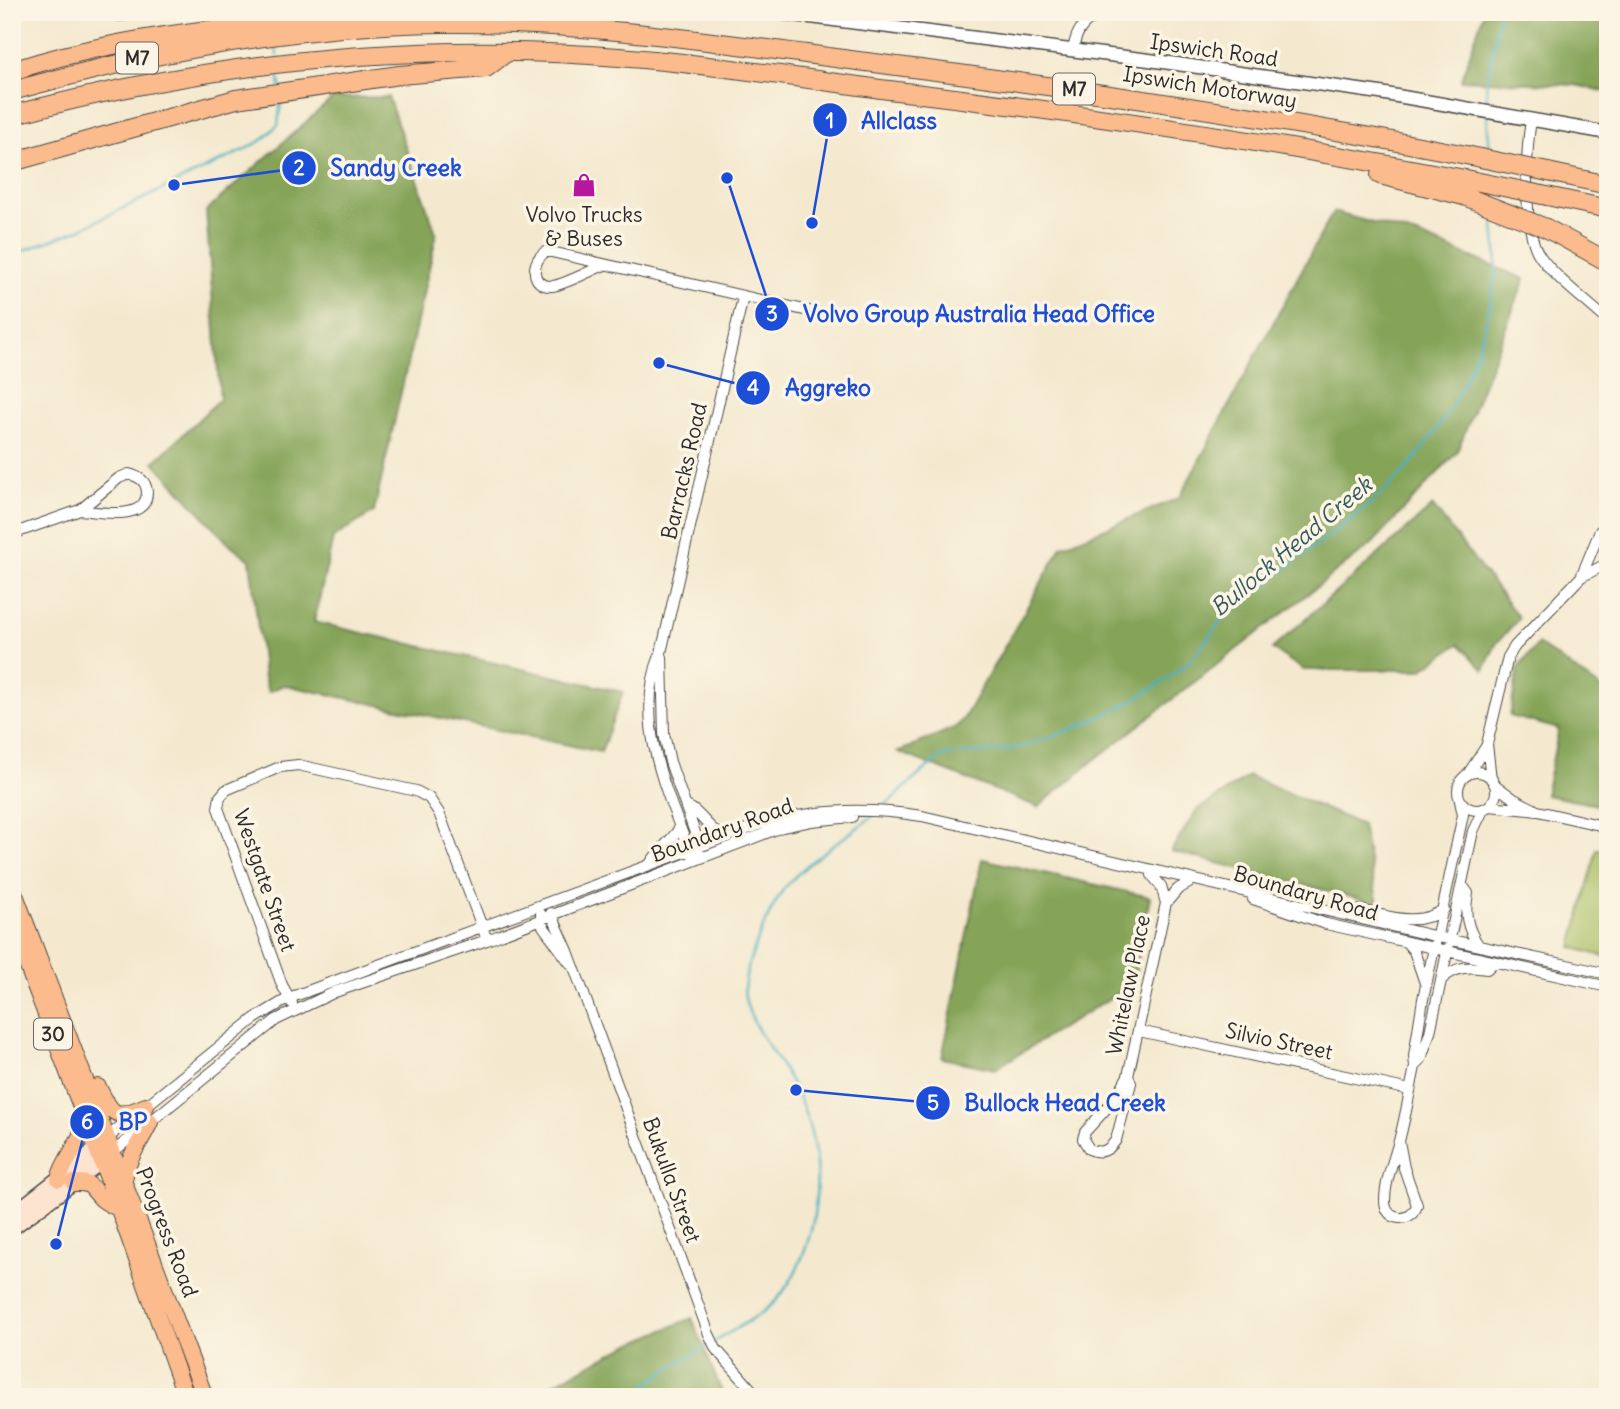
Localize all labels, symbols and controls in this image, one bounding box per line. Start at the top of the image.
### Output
street label: Ipswich Road [1148,28,1280,72]
road number: M7 [116,43,158,74]
street label: Ipswich Motorway [1121,60,1299,114]
road number: M7 [1053,74,1095,104]
callout: Allclass [812,98,951,142]
text: Allclass [861,106,937,135]
text: 1 [826,107,834,134]
callout: Sandy Creek [281,146,476,190]
text: Sandy Creek [330,153,462,182]
text: 2 [293,154,305,181]
shop icon: Volvo Trucks & Buses [570,171,598,199]
place label: Volvo Trucks & Buses [525,201,643,252]
callout: Volvo Group Australia Head Office [754,292,1169,336]
text: Volvo Group Australia Head Office [803,299,1155,328]
text: 3 [766,300,778,327]
callout: Aggreko [736,366,885,410]
text: Aggreko [785,373,871,402]
text: 4 [747,374,759,401]
street label: Barracks Road [655,400,713,542]
water label: Bullock Head Creek [1204,469,1379,622]
street label: Boundary Road [647,792,797,868]
street label: Westgate Street [228,805,302,955]
street label: Boundary Road [1231,859,1381,927]
street label: Whitelaw Place [1100,912,1156,1058]
street label: Silvio Street [1223,1016,1335,1066]
road number: 30 [34,1018,72,1050]
callout: Bullock Head Creek [915,1081,1180,1125]
text: Bullock Head Creek [964,1088,1166,1117]
text: 5 [927,1089,939,1116]
callout: BP [69,1100,161,1144]
text: BP [119,1107,148,1136]
text: 6 [81,1108,93,1135]
street label: Bukulla Street [637,1114,707,1246]
street label: Progress Road [130,1163,204,1301]

